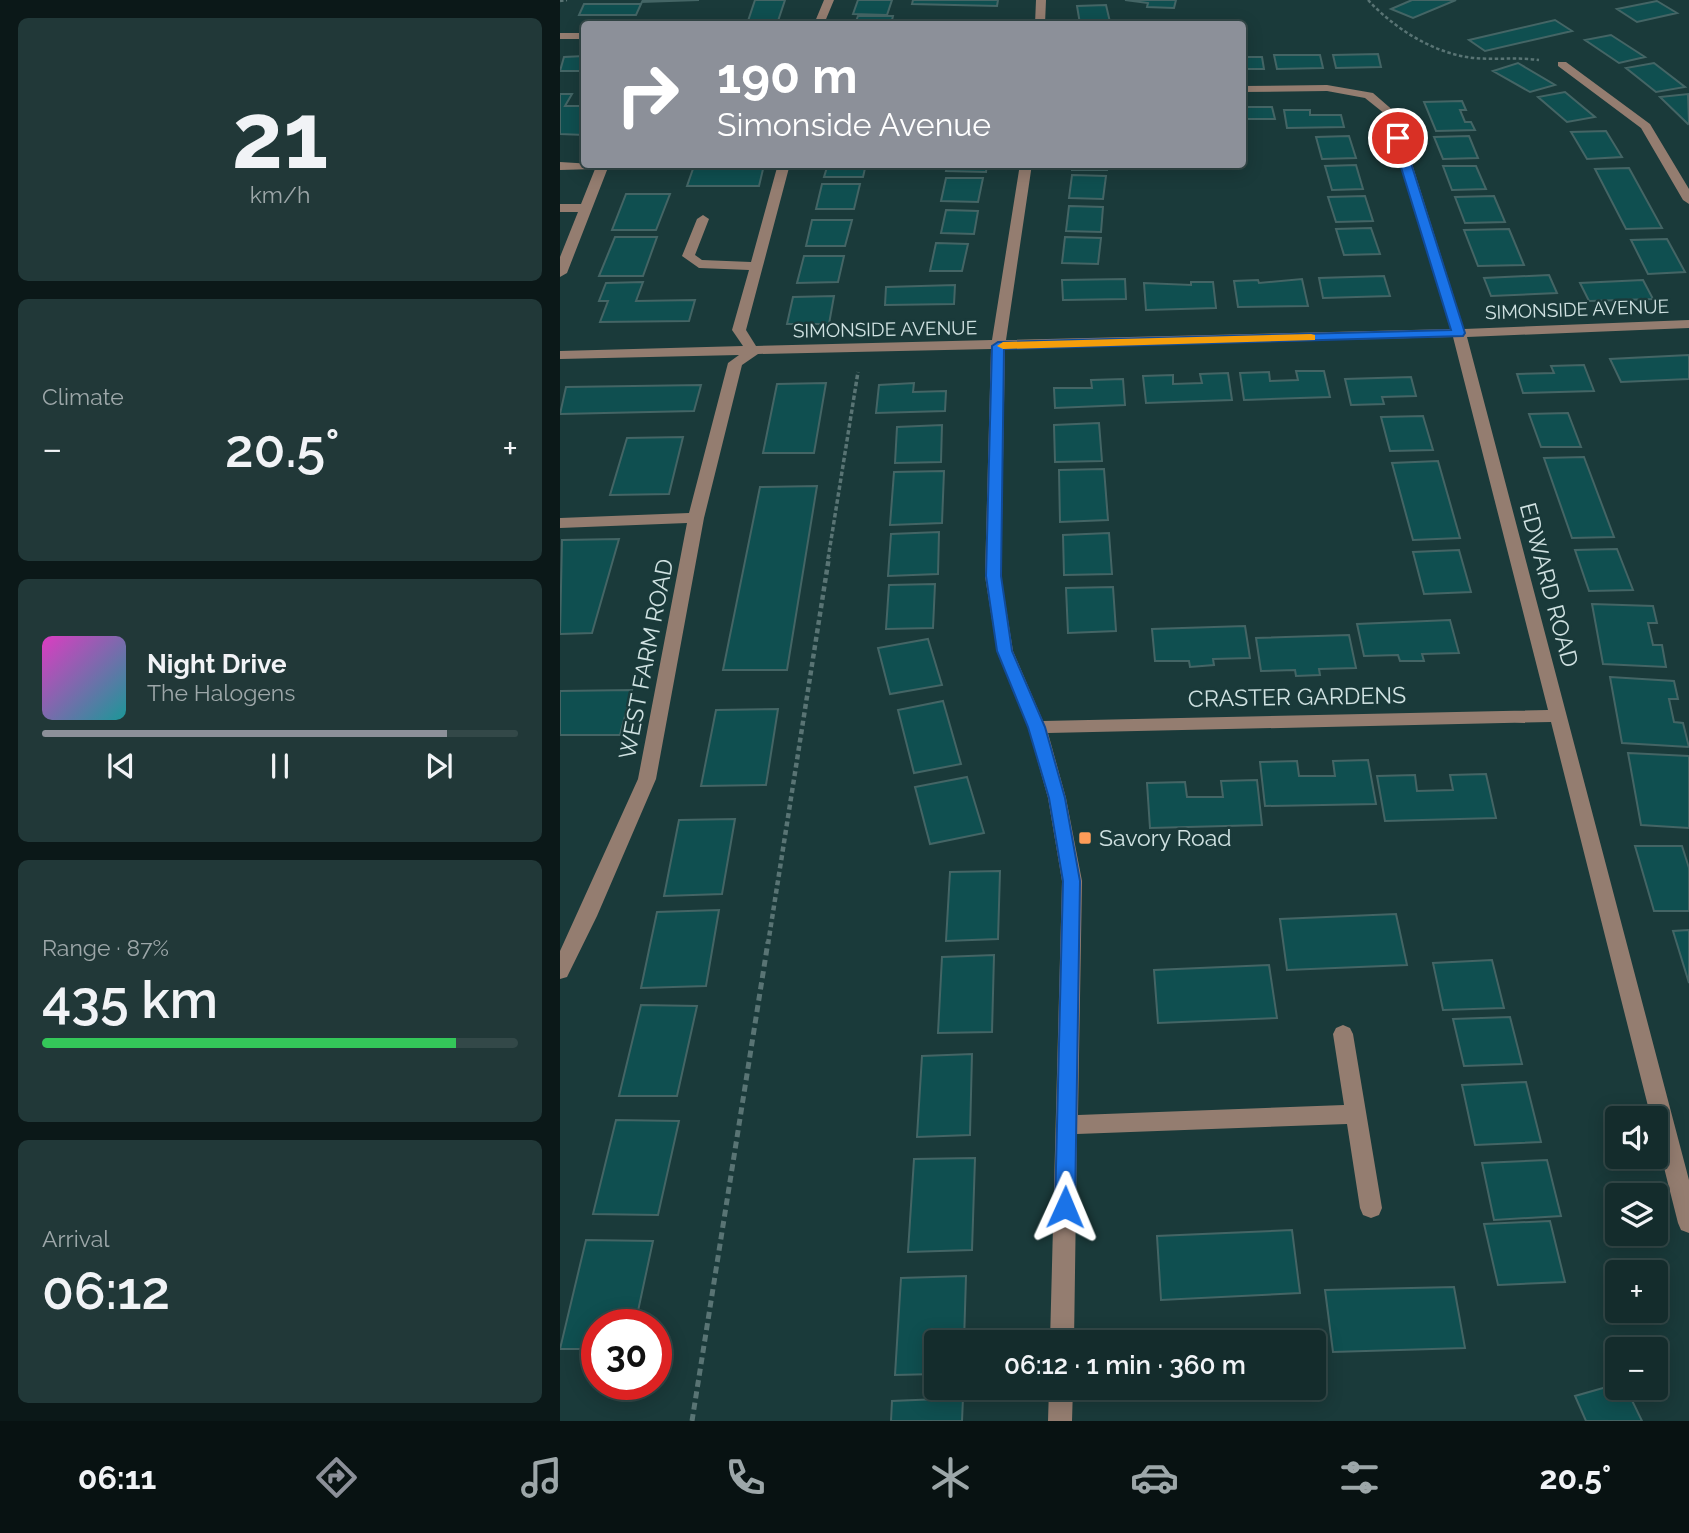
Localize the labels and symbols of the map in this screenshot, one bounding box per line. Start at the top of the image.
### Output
pin [1368,108,1428,168]
street label: SIMONSIDE AVENUE [1485,295,1669,323]
street label: SIMONSIDE AVENUE [793,316,977,342]
street label: EDWARD ROAD [1515,500,1584,670]
street label: WEST FARM ROAD [613,556,678,761]
street label: CRASTER GARDENS [1188,681,1406,712]
place label: Savory Road [1099,824,1232,851]
marker: Savory Road [1077,830,1093,846]
position arrow [1028,1170,1102,1244]
speed limit sign: 30 [581,1309,672,1400]

